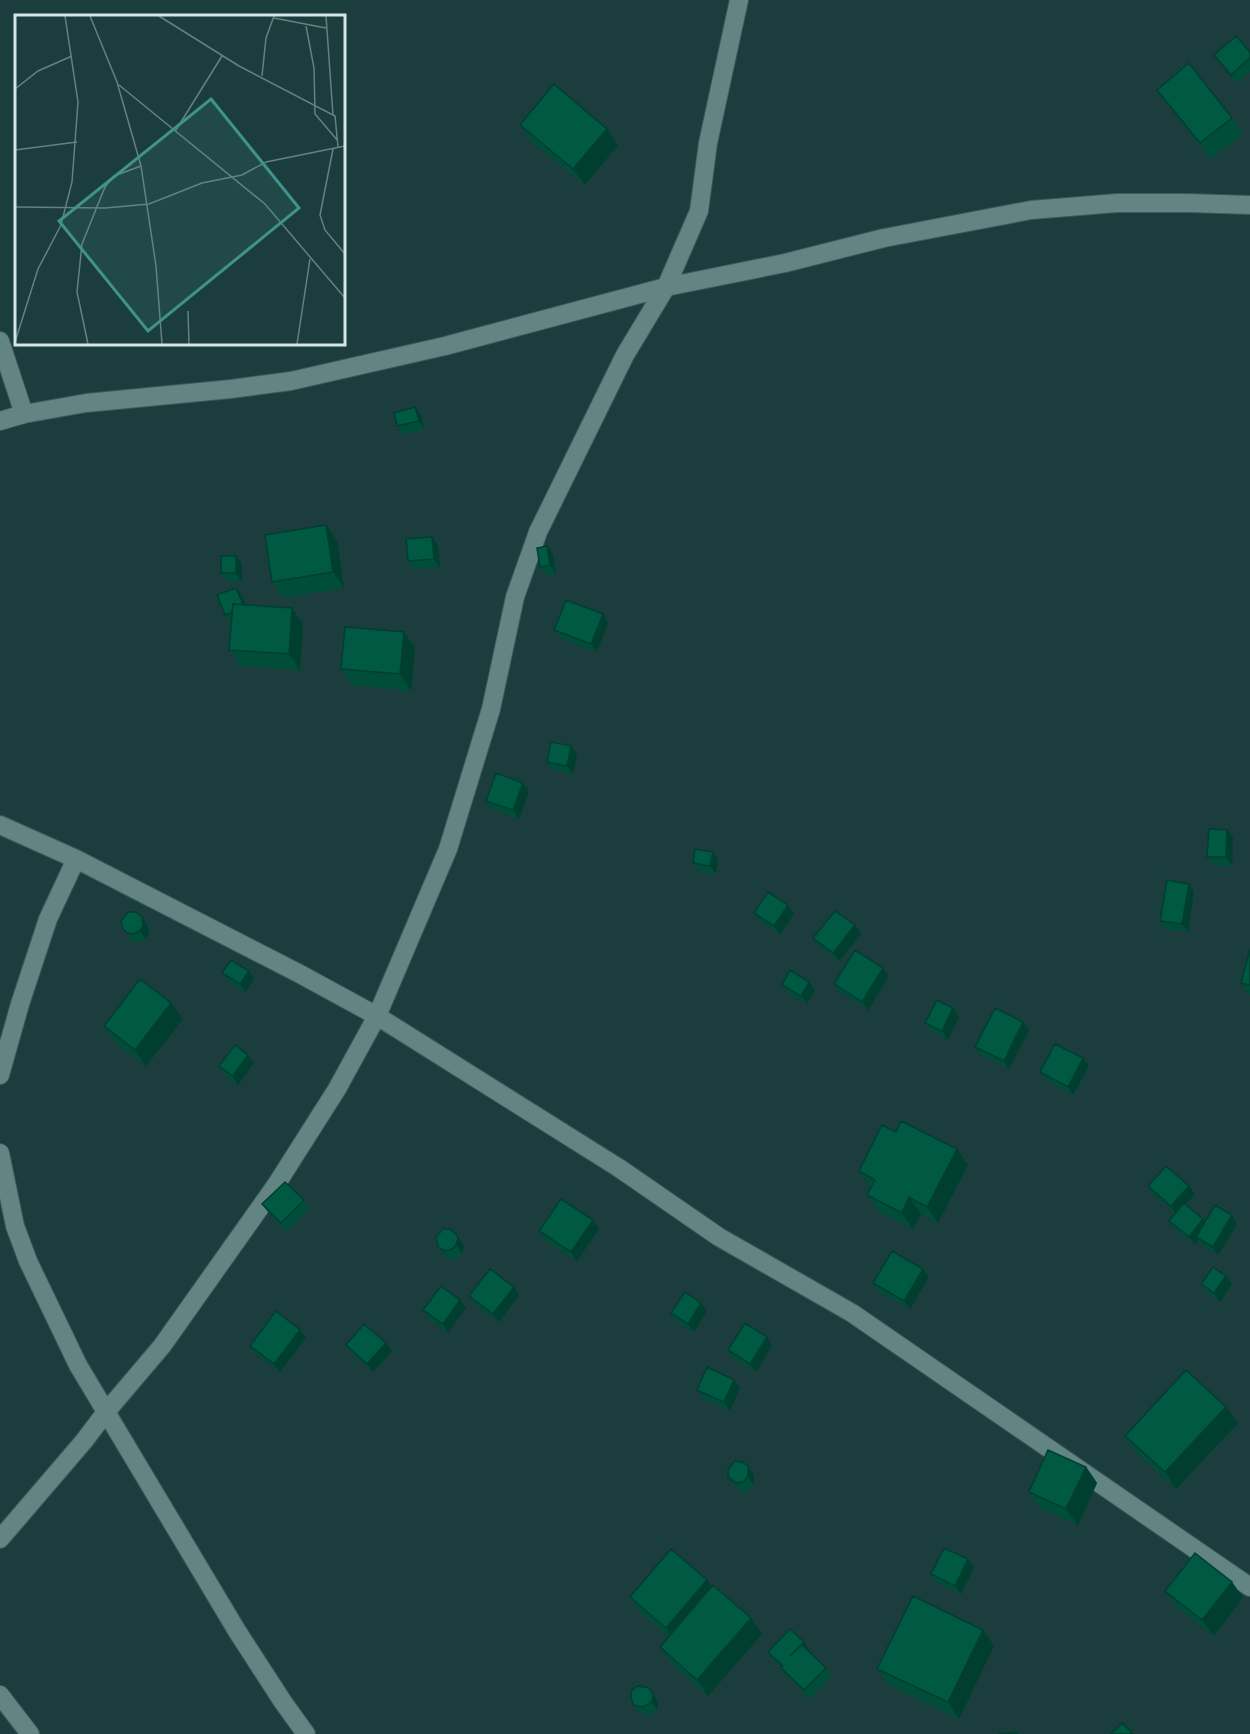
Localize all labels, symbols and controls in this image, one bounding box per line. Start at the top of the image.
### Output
inset map [15,15,345,345]

